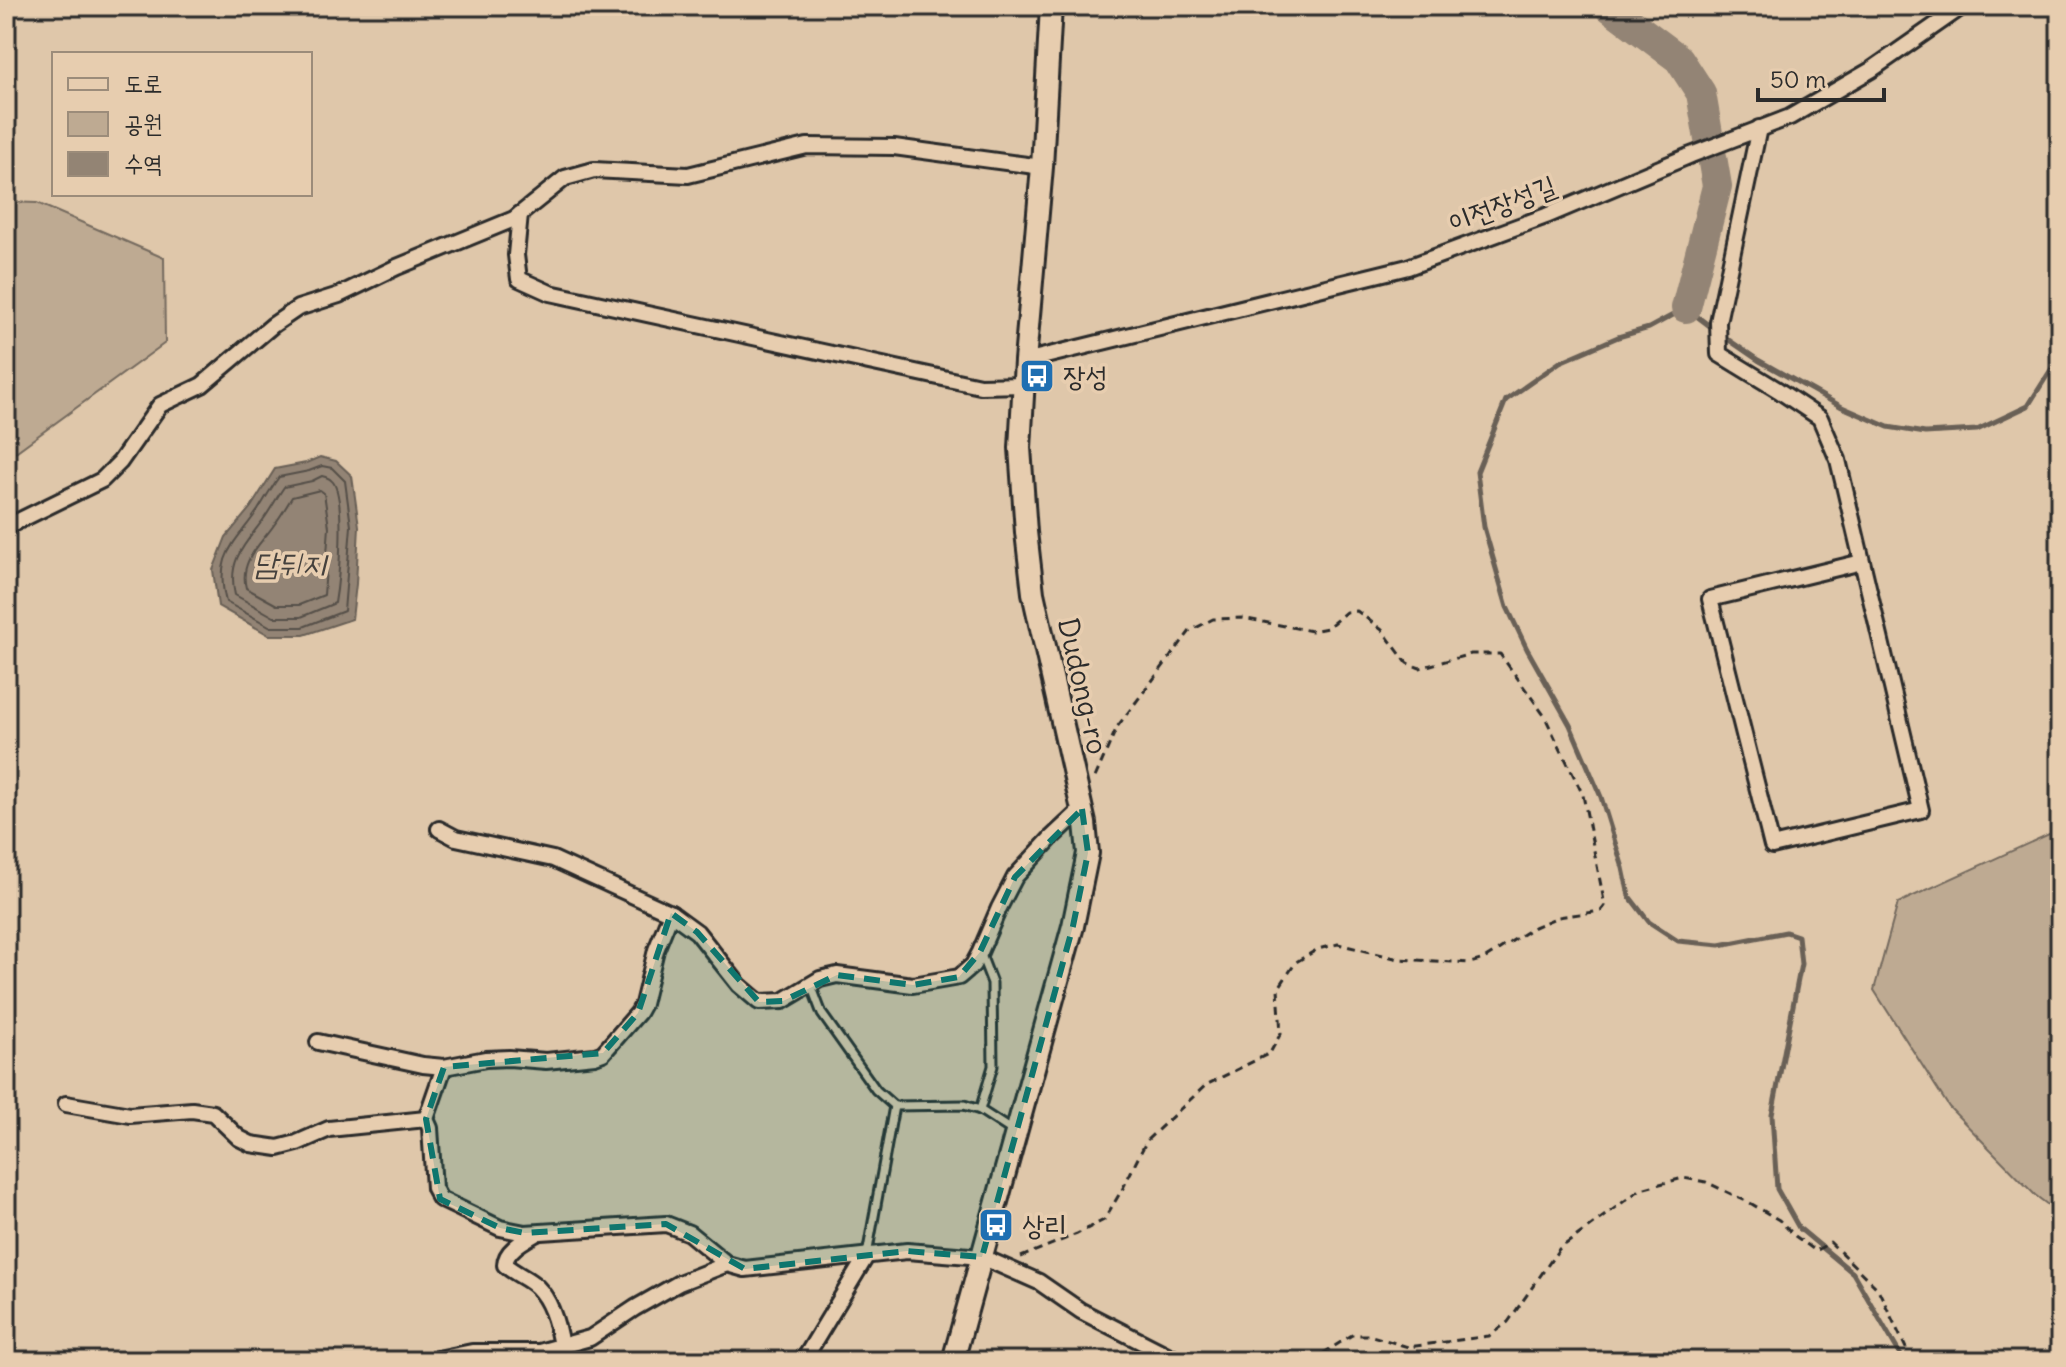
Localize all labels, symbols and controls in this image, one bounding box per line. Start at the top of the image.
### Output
legend [52,52,312,196]
scale bar [1758,52,1884,102]
text: 50 m [1770,64,1826,94]
text: 도로 [124,68,163,98]
text: 공원 [124,108,163,138]
text: 수역 [124,148,163,178]
street label: 이전장성길 [1443,167,1561,241]
bus stop icon: 장성 [1018,357,1056,395]
place label: 장성 [1063,358,1108,394]
water label: 담뒤지 [254,544,329,582]
street label: Dudong-ro [1050,614,1116,758]
bus stop icon: 상리 [977,1206,1015,1244]
place label: 상리 [1022,1207,1067,1243]

